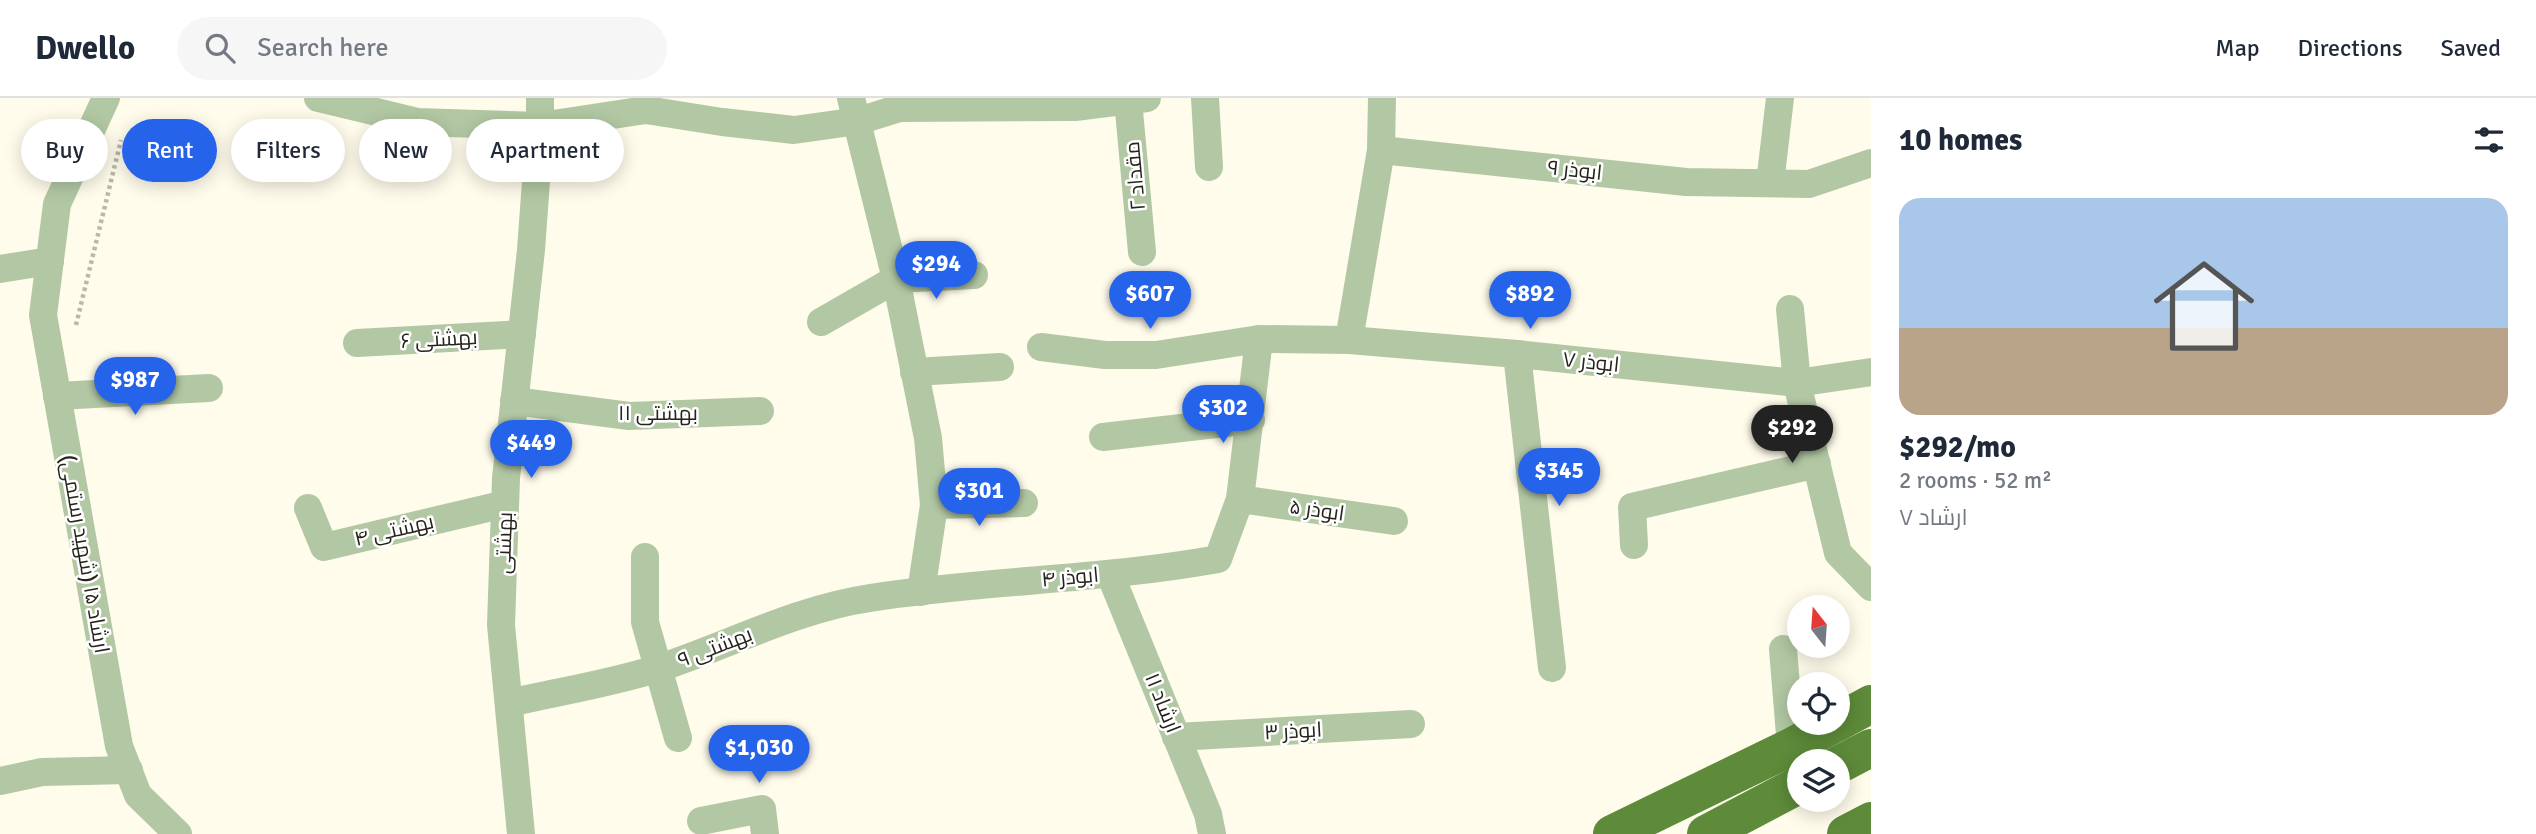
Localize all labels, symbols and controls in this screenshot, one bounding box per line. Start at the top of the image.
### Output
search box [177,17,667,80]
text: Dwello [35,28,135,69]
icon: search [201,29,239,67]
text: Search here [257,32,388,64]
text: Map [2215,33,2260,63]
text: Directions [2298,33,2403,63]
text: Saved [2441,33,2501,63]
chip: Buy [21,119,108,182]
chip: Rent [122,119,217,182]
chip: Filters [231,119,345,182]
chip: New [359,119,452,182]
chip: Apartment [466,119,624,182]
icon: filters [2470,121,2508,159]
text: 10 homes [1899,122,2022,159]
street label: مقداد ۲ [1119,140,1151,212]
street label: ابوذر ۹ [1546,154,1604,186]
pin: $294 [895,242,977,301]
icon: home [2141,243,2267,369]
text: $294 [911,249,961,278]
pin: $607 [1109,272,1191,331]
pin: $892 [1489,272,1571,331]
text: $607 [1125,279,1175,308]
text: $892 [1505,279,1555,308]
street label: بهشتی ۶ [400,324,478,354]
street label: ابوذر ۷ [1561,346,1621,378]
pin: $987 [94,358,176,417]
text: $987 [110,365,160,394]
pin: $302 [1182,386,1264,445]
text: $302 [1198,393,1248,422]
street label: بهشتی ۱۱ [618,400,698,426]
pin: $292 [1751,406,1833,465]
text: $292 [1767,413,1817,442]
pin: $449 [490,420,572,480]
text: $449 [506,428,556,457]
text: $292/mo [1899,429,2016,466]
pin: $345 [1518,448,1600,508]
street label: ارشاد ۱۵ (شهید رستمی) [55,453,115,655]
text: $345 [1534,456,1584,485]
text: 2 rooms · 52 m² [1899,466,2052,495]
pin: $301 [938,468,1020,528]
text: $301 [954,476,1004,505]
street label: ابوذر ۵ [1288,493,1346,527]
text: ارشاد ۷ [1899,503,1968,532]
street label: بهشتی ۴ [352,508,436,552]
street label: بهشتی [490,511,518,575]
street label: ابوذر ۴ [1040,562,1100,592]
north arrow [1787,595,1850,658]
map controls [1787,595,1850,812]
street label: بهشتی ۹ [674,621,756,673]
street label: ارشاد ۱۱ [1139,669,1187,737]
button: locate [1787,672,1850,735]
street label: ابوذر ۳ [1263,717,1323,745]
pin: $1,030 [702,726,816,785]
text: $1,030 [725,733,793,762]
button: layers [1787,749,1850,812]

